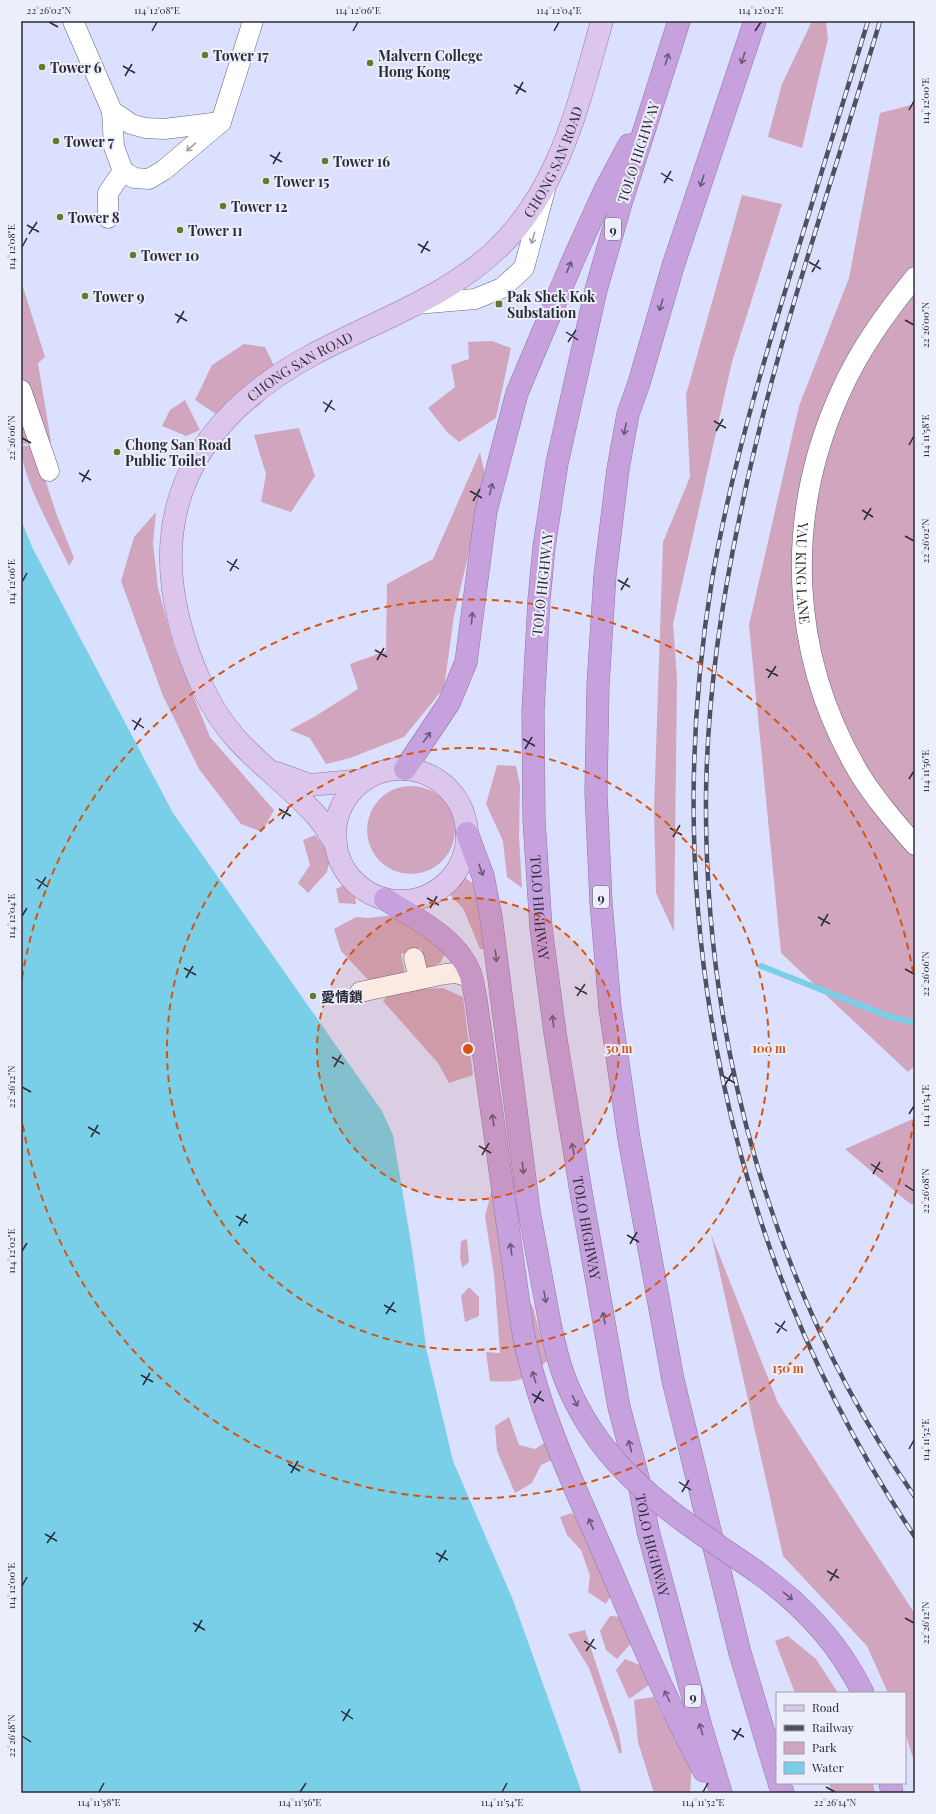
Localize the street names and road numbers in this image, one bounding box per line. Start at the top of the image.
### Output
street label: TOLO HIGHWAY [613,98,663,205]
street label: CHONG SAN ROAD [518,104,586,221]
road number: 9 [605,218,621,240]
street label: CHONG SAN ROAD [242,327,356,405]
street label: YAU KING LANE [792,520,815,625]
street label: TOLO HIGHWAY [527,530,557,637]
street label: TOLO HIGHWAY [527,854,555,962]
road number: 9 [593,886,609,908]
street label: TOLO HIGHWAY [569,1175,606,1282]
street label: TOLO HIGHWAY [632,1492,675,1599]
road number: 9 [685,1685,701,1707]

